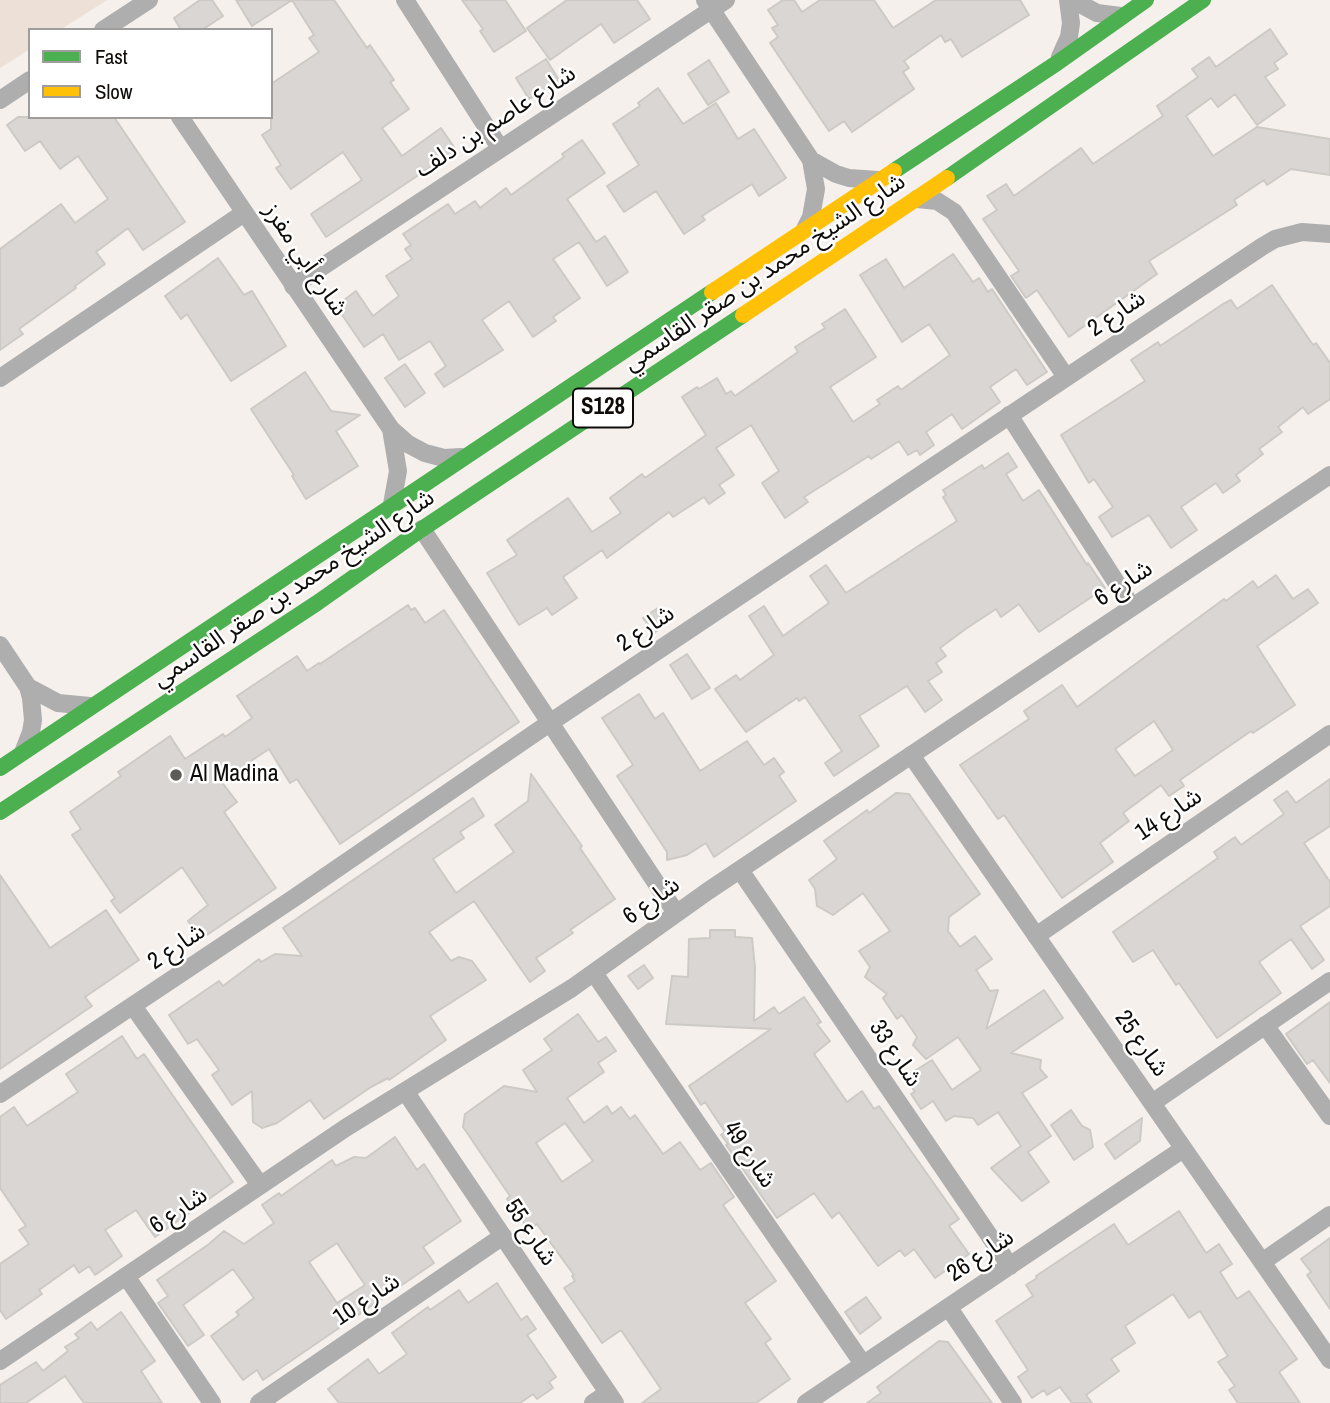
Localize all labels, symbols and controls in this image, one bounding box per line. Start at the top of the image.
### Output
legend [28,28,273,119]
text: Fast [95,42,128,71]
street label: شارع عاصم بن دلف [410,59,582,185]
text: Slow [95,77,132,106]
street label: شارع الشيخ محمد بن صقر القاسمي [619,168,911,378]
street label: شارع أبي مفرز [257,198,353,322]
street label: شارع 2 [1083,284,1151,344]
road number: S128 [573,388,633,428]
street label: شارع الشيخ محمد بن صقر القاسمي [148,484,440,694]
street label: شارع 6 [1090,555,1158,613]
street label: شارع 2 [612,599,680,659]
place label: Al Madina [190,761,279,789]
marker: Al Madina [168,767,184,783]
street label: شارع 14 [1130,782,1208,848]
street label: شارع 6 [618,871,686,931]
street label: شارع 2 [143,917,211,977]
street label: شارع 25 [1108,1005,1174,1083]
street label: شارع 33 [862,1015,928,1093]
street label: شارع 49 [716,1116,782,1194]
street label: شارع 6 [145,1181,213,1241]
street label: شارع 55 [497,1194,563,1272]
street label: شارع 26 [942,1223,1020,1289]
street label: شارع 10 [328,1267,406,1333]

